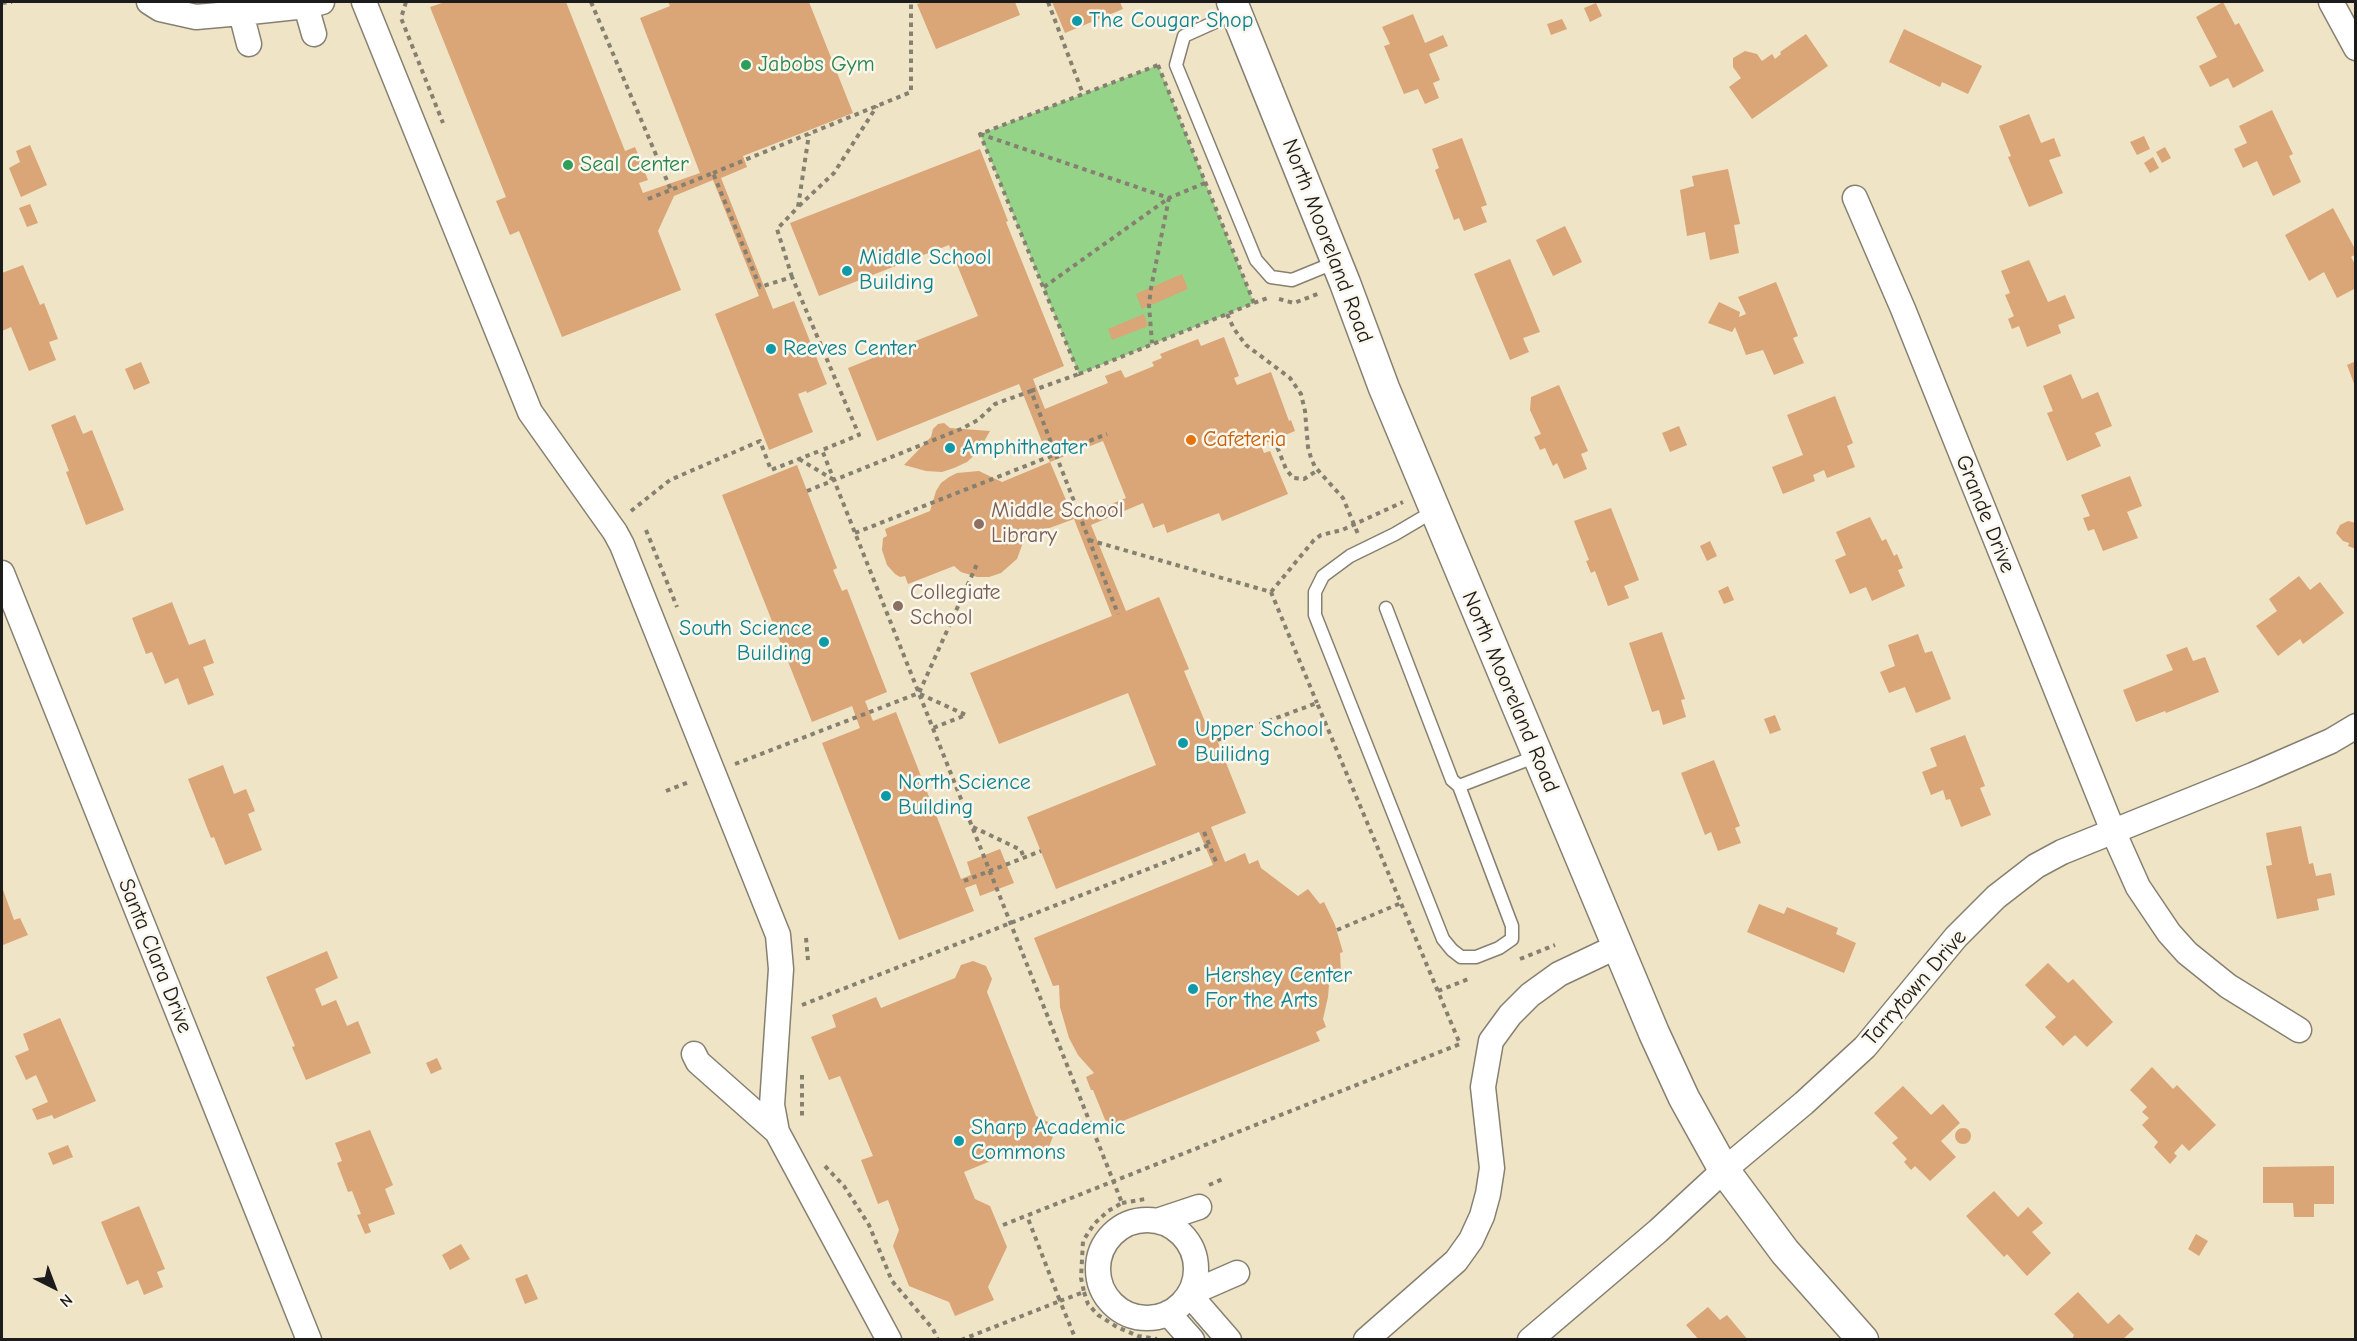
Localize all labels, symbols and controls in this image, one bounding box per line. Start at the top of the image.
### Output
place label: The Cougar Shop [1089,8,1253,34]
marker: The Cougar Shop [1070,14,1084,28]
place label: Jabobs Gym [758,52,875,78]
marker: Jabobs Gym [739,58,753,72]
street label: North Mooreland Road [1276,135,1378,347]
place label: Seal Center [580,152,689,178]
marker: Seal Center [561,158,575,172]
place label: Middle School Building [859,245,992,296]
marker: Middle School Building [840,264,854,278]
place label: Reeves Center [783,336,916,362]
marker: Reeves Center [764,342,778,356]
place label: Cafeteria [1203,427,1286,453]
marker: Cafeteria [1184,433,1198,447]
place label: Amphitheater [962,435,1087,461]
marker: Amphitheater [943,441,957,455]
street label: Grande Drive [1949,451,2021,577]
place label: Middle School Library [991,498,1124,550]
marker: Middle School Library [972,517,986,531]
place label: Collegiate School [910,580,1000,632]
street label: North Mooreland Road [1456,587,1564,797]
marker: Collegiate School [891,599,905,613]
place label: South Science Building [679,616,812,668]
marker: South Science Building [817,635,831,649]
place label: Upper School Builidng [1195,717,1323,768]
marker: Upper School Builidng [1176,736,1190,750]
place label: North Science Building [898,770,1031,822]
marker: North Science Building [879,789,893,803]
street label: Santa Clara Drive [112,875,198,1037]
street label: Tarrytown Drive [1857,925,1973,1051]
place label: Hershey Center For the Arts [1205,963,1352,1014]
marker: Hershey Center For the Arts [1186,982,1200,996]
place label: Sharp Academic Commons [971,1115,1125,1166]
marker: Sharp Academic Commons [952,1134,966,1148]
north arrow [24,1257,84,1317]
text: N [56,1290,76,1311]

